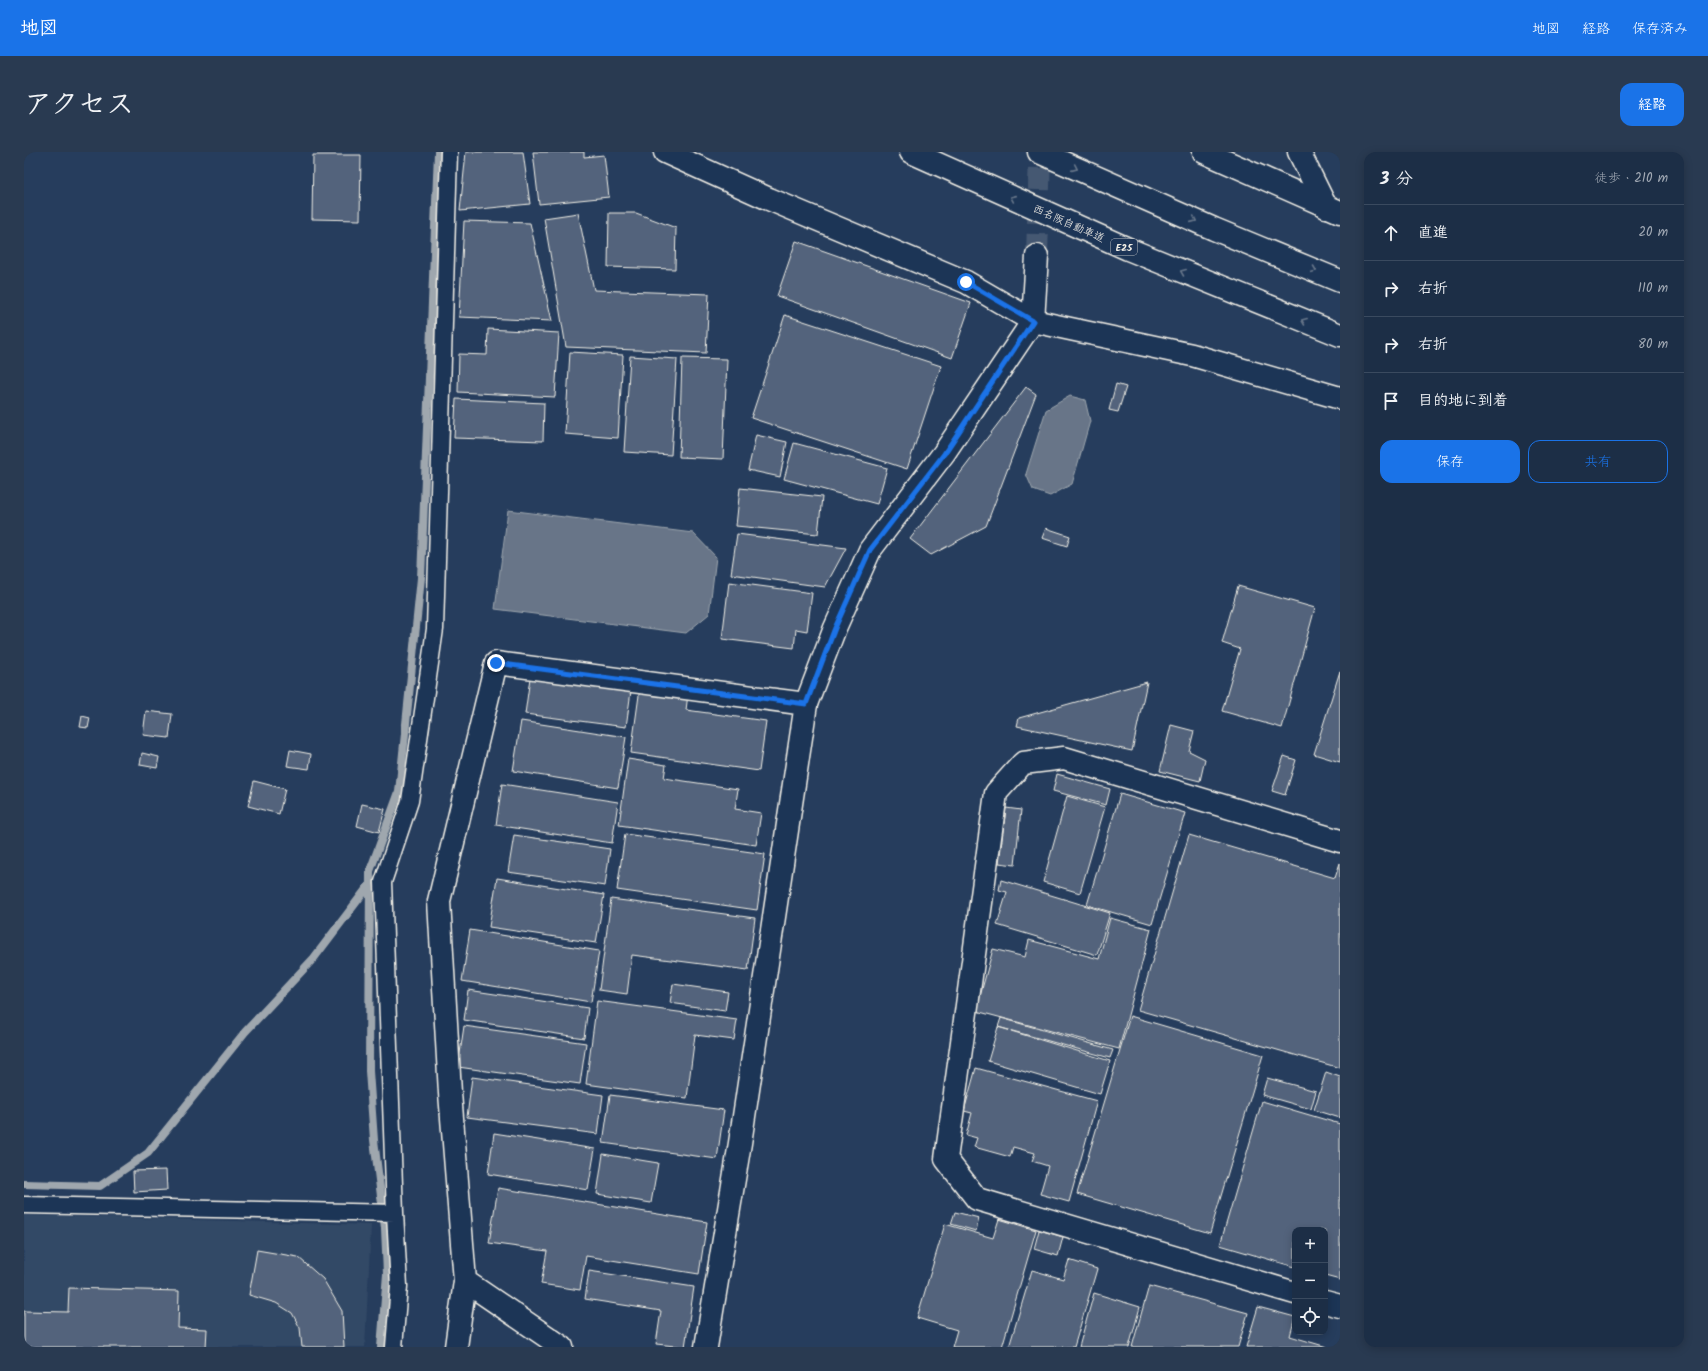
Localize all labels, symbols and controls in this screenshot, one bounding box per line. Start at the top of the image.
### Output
text: 地図 [20,14,58,44]
text: 地図 [1532,18,1560,40]
text: 経路 [1582,18,1610,40]
text: 保存済み [1632,18,1688,40]
text: アクセス [24,83,134,128]
button: 経路 [1620,83,1684,126]
one-way arrow [1071,163,1078,171]
text: 3 分 [1380,166,1413,193]
text: 徒歩 · 210 m [1595,168,1668,189]
one-way arrow [1009,194,1016,202]
street label: 西名阪自動車道 [1030,200,1107,248]
one-way arrow [1190,215,1197,223]
text: 直進 [1418,221,1448,245]
icon: ahead [1380,222,1402,244]
text: 20 m [1638,222,1668,243]
road number: E25 [1111,239,1137,255]
one-way arrow [1310,266,1317,274]
one-way arrow [1180,268,1187,276]
route start [957,273,975,291]
text: 右折 [1418,277,1448,301]
icon: right [1380,278,1402,300]
text: 110 m [1638,278,1668,299]
one-way arrow [1300,317,1307,325]
text: 右折 [1418,333,1448,357]
icon: right [1380,334,1402,356]
text: 80 m [1638,334,1668,355]
text: 目的地に到着 [1418,389,1508,413]
icon: arrive [1380,390,1402,412]
button: 保存 [1380,440,1520,483]
button: 共有 [1528,440,1668,483]
route end [487,654,505,672]
map controls [1292,1227,1328,1335]
button: + [1292,1227,1328,1263]
button: − [1292,1263,1328,1299]
button: locate [1292,1299,1328,1335]

